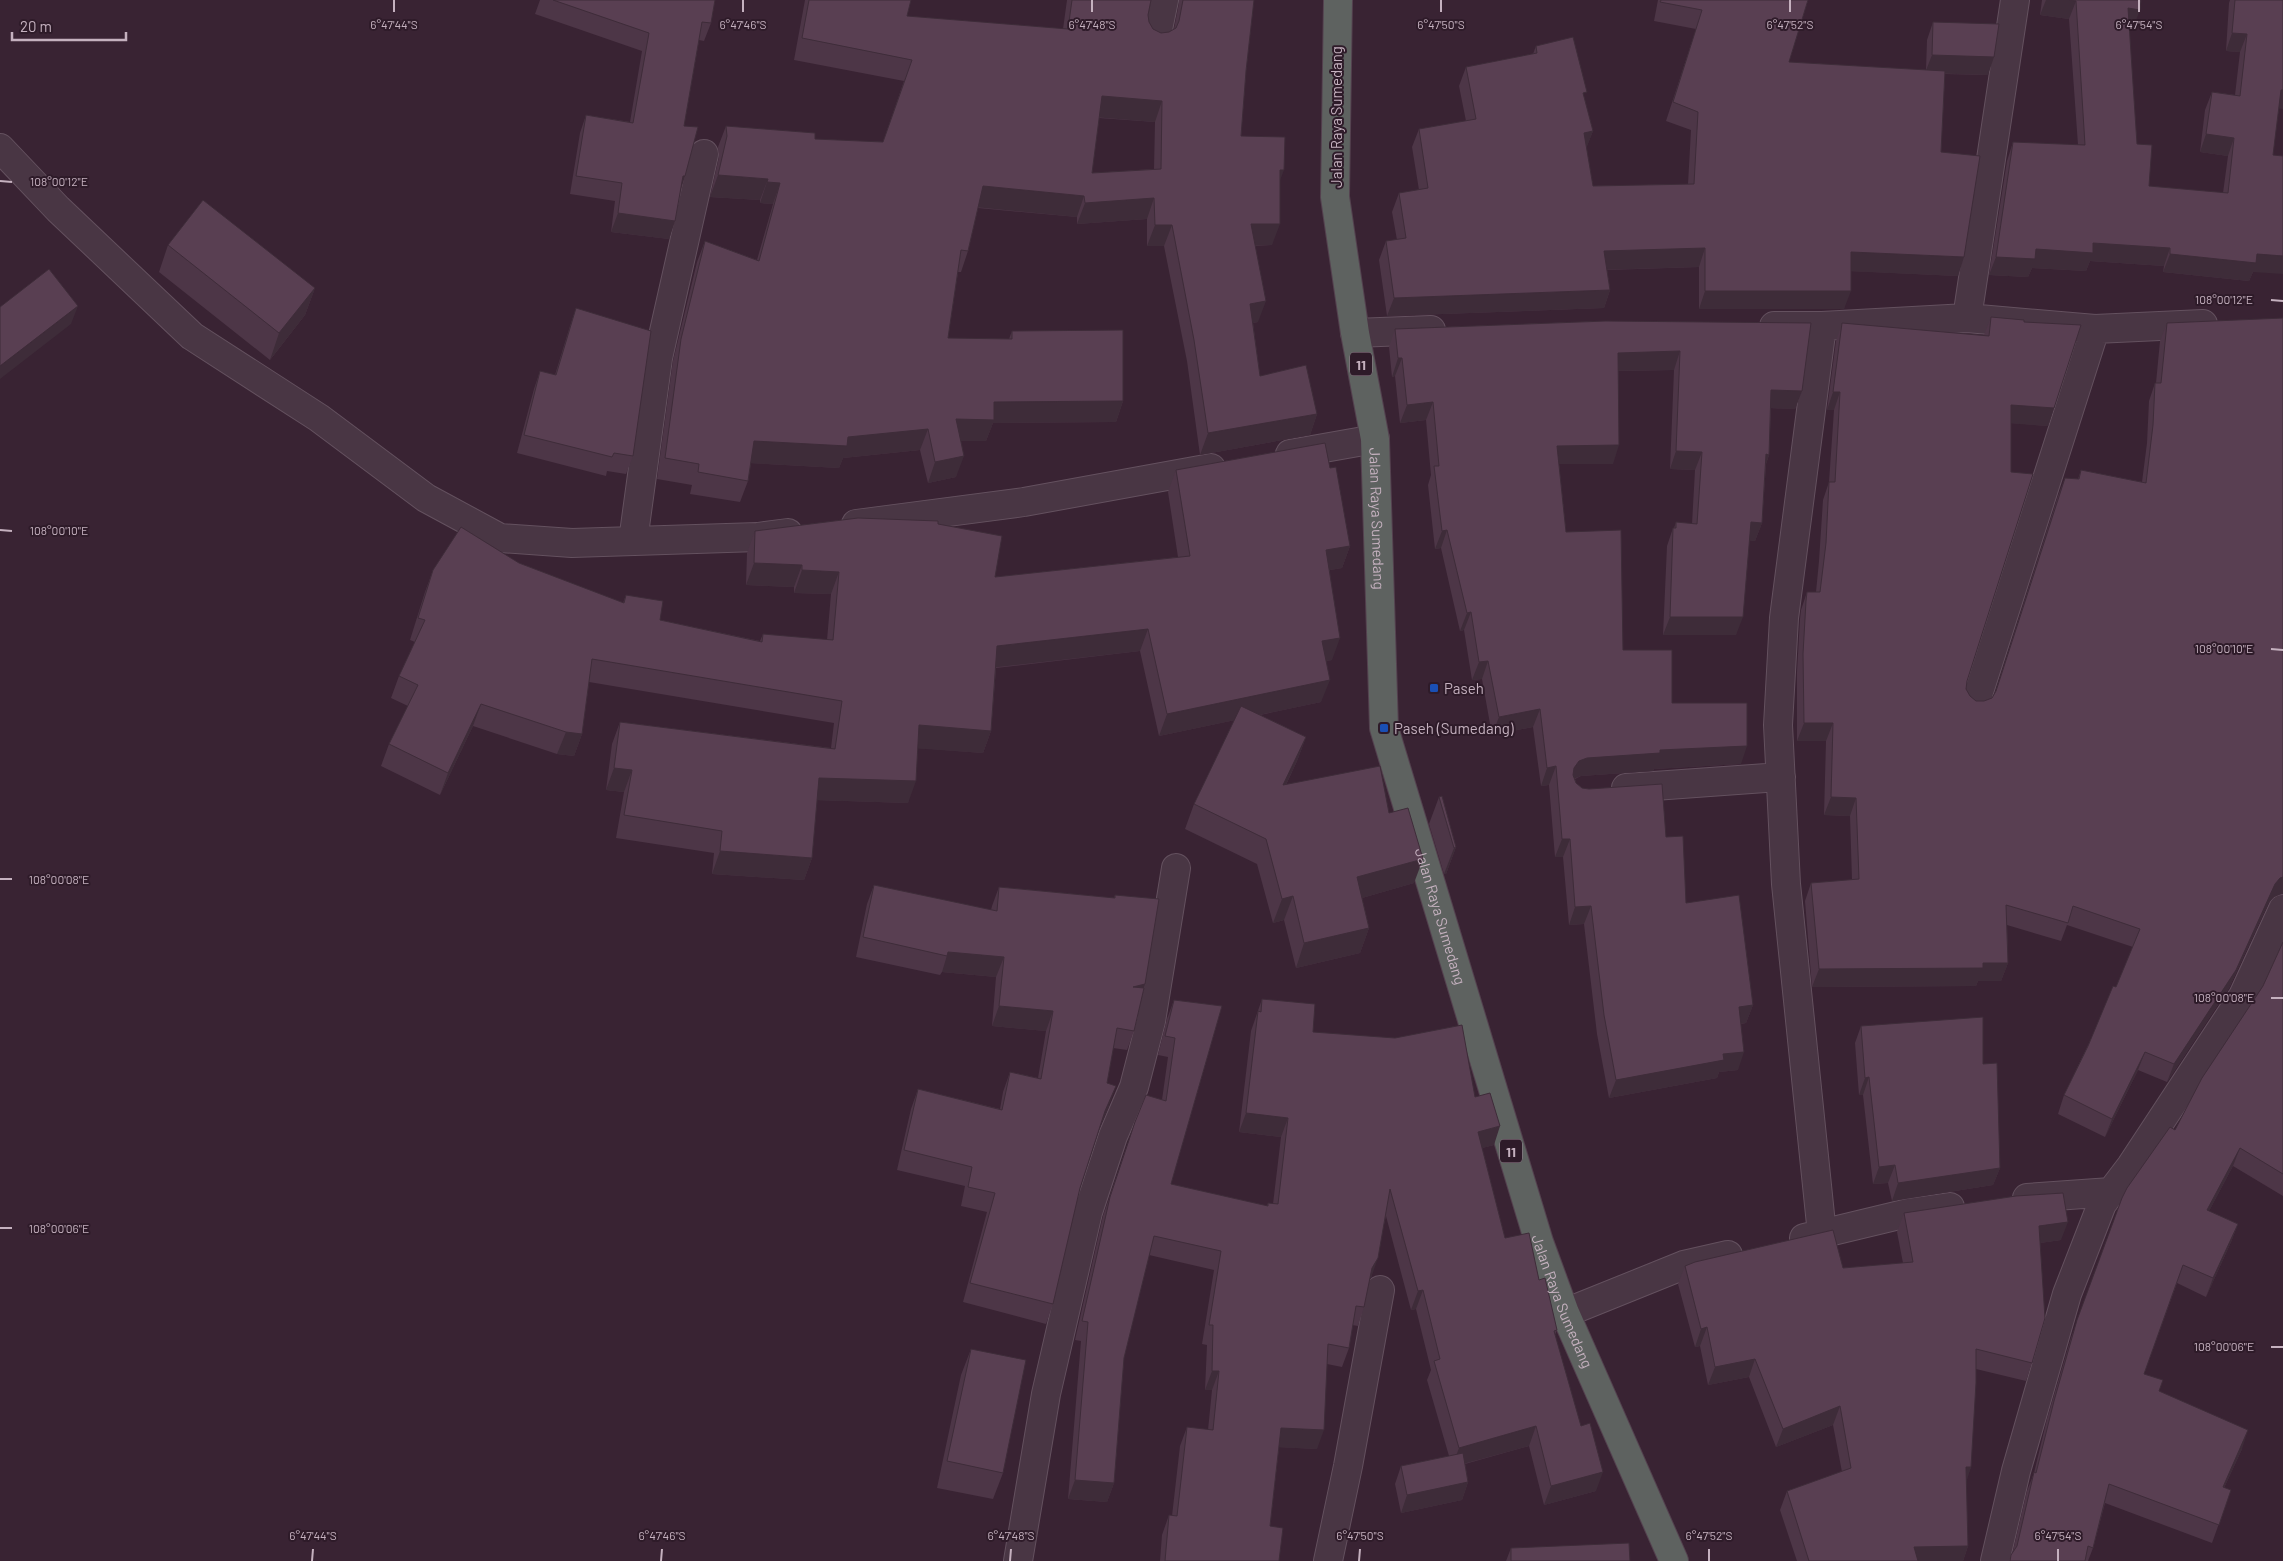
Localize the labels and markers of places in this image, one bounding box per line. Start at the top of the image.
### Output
place label: Paseh [1444,679,1484,697]
marker: Paseh [1428,682,1440,694]
place label: Paseh (Sumedang) [1394,719,1514,737]
marker: Paseh (Sumedang) [1378,722,1390,734]

